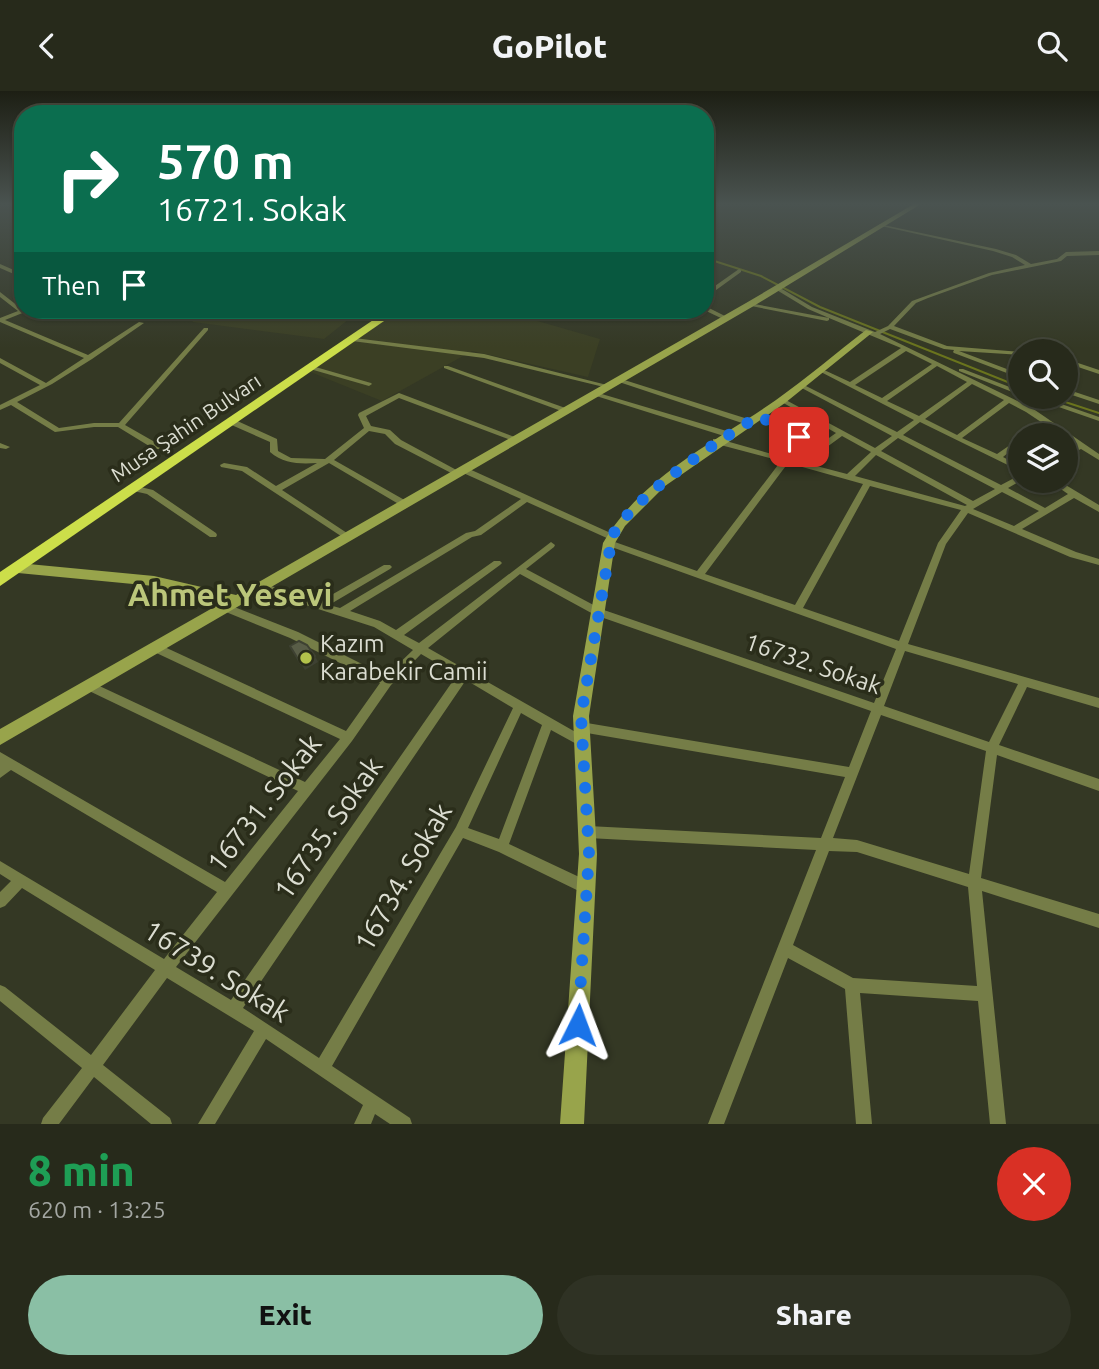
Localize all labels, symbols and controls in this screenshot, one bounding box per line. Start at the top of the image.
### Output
icon: back [28,27,66,65]
icon: search [1033,27,1071,65]
text: GoPilot [492,28,607,64]
icon: right [42,133,133,224]
text: 570 m [157,133,294,188]
text: 16721. Sokak [157,191,347,227]
icon: arrive [115,266,153,304]
text: Then [42,271,101,300]
map controls [1008,339,1078,493]
button: search [1008,339,1078,409]
street label: Musa Şahin Bulvarı [106,368,265,486]
pin [769,407,829,467]
icon: arrive [780,418,818,456]
button: layers [1008,423,1078,493]
district label: Ahmet Yesevi [128,576,332,612]
street label: 16732. Sokak [742,628,885,699]
place label: Kazım Karabekir Camii [320,630,488,685]
marker: Kazım Karabekir Camii [298,650,314,666]
street label: 16731. Sokak [200,728,327,878]
street label: 16735. Sokak [267,751,388,905]
street label: 16734. Sokak [348,797,457,956]
street label: 16739. Sokak [139,913,296,1028]
position arrow [541,988,615,1062]
text: 8 min [28,1147,135,1194]
button: close [997,1147,1071,1221]
text: 620 m · 13:25 [28,1197,166,1222]
button: Exit [28,1275,543,1355]
button: Share [557,1275,1071,1355]

